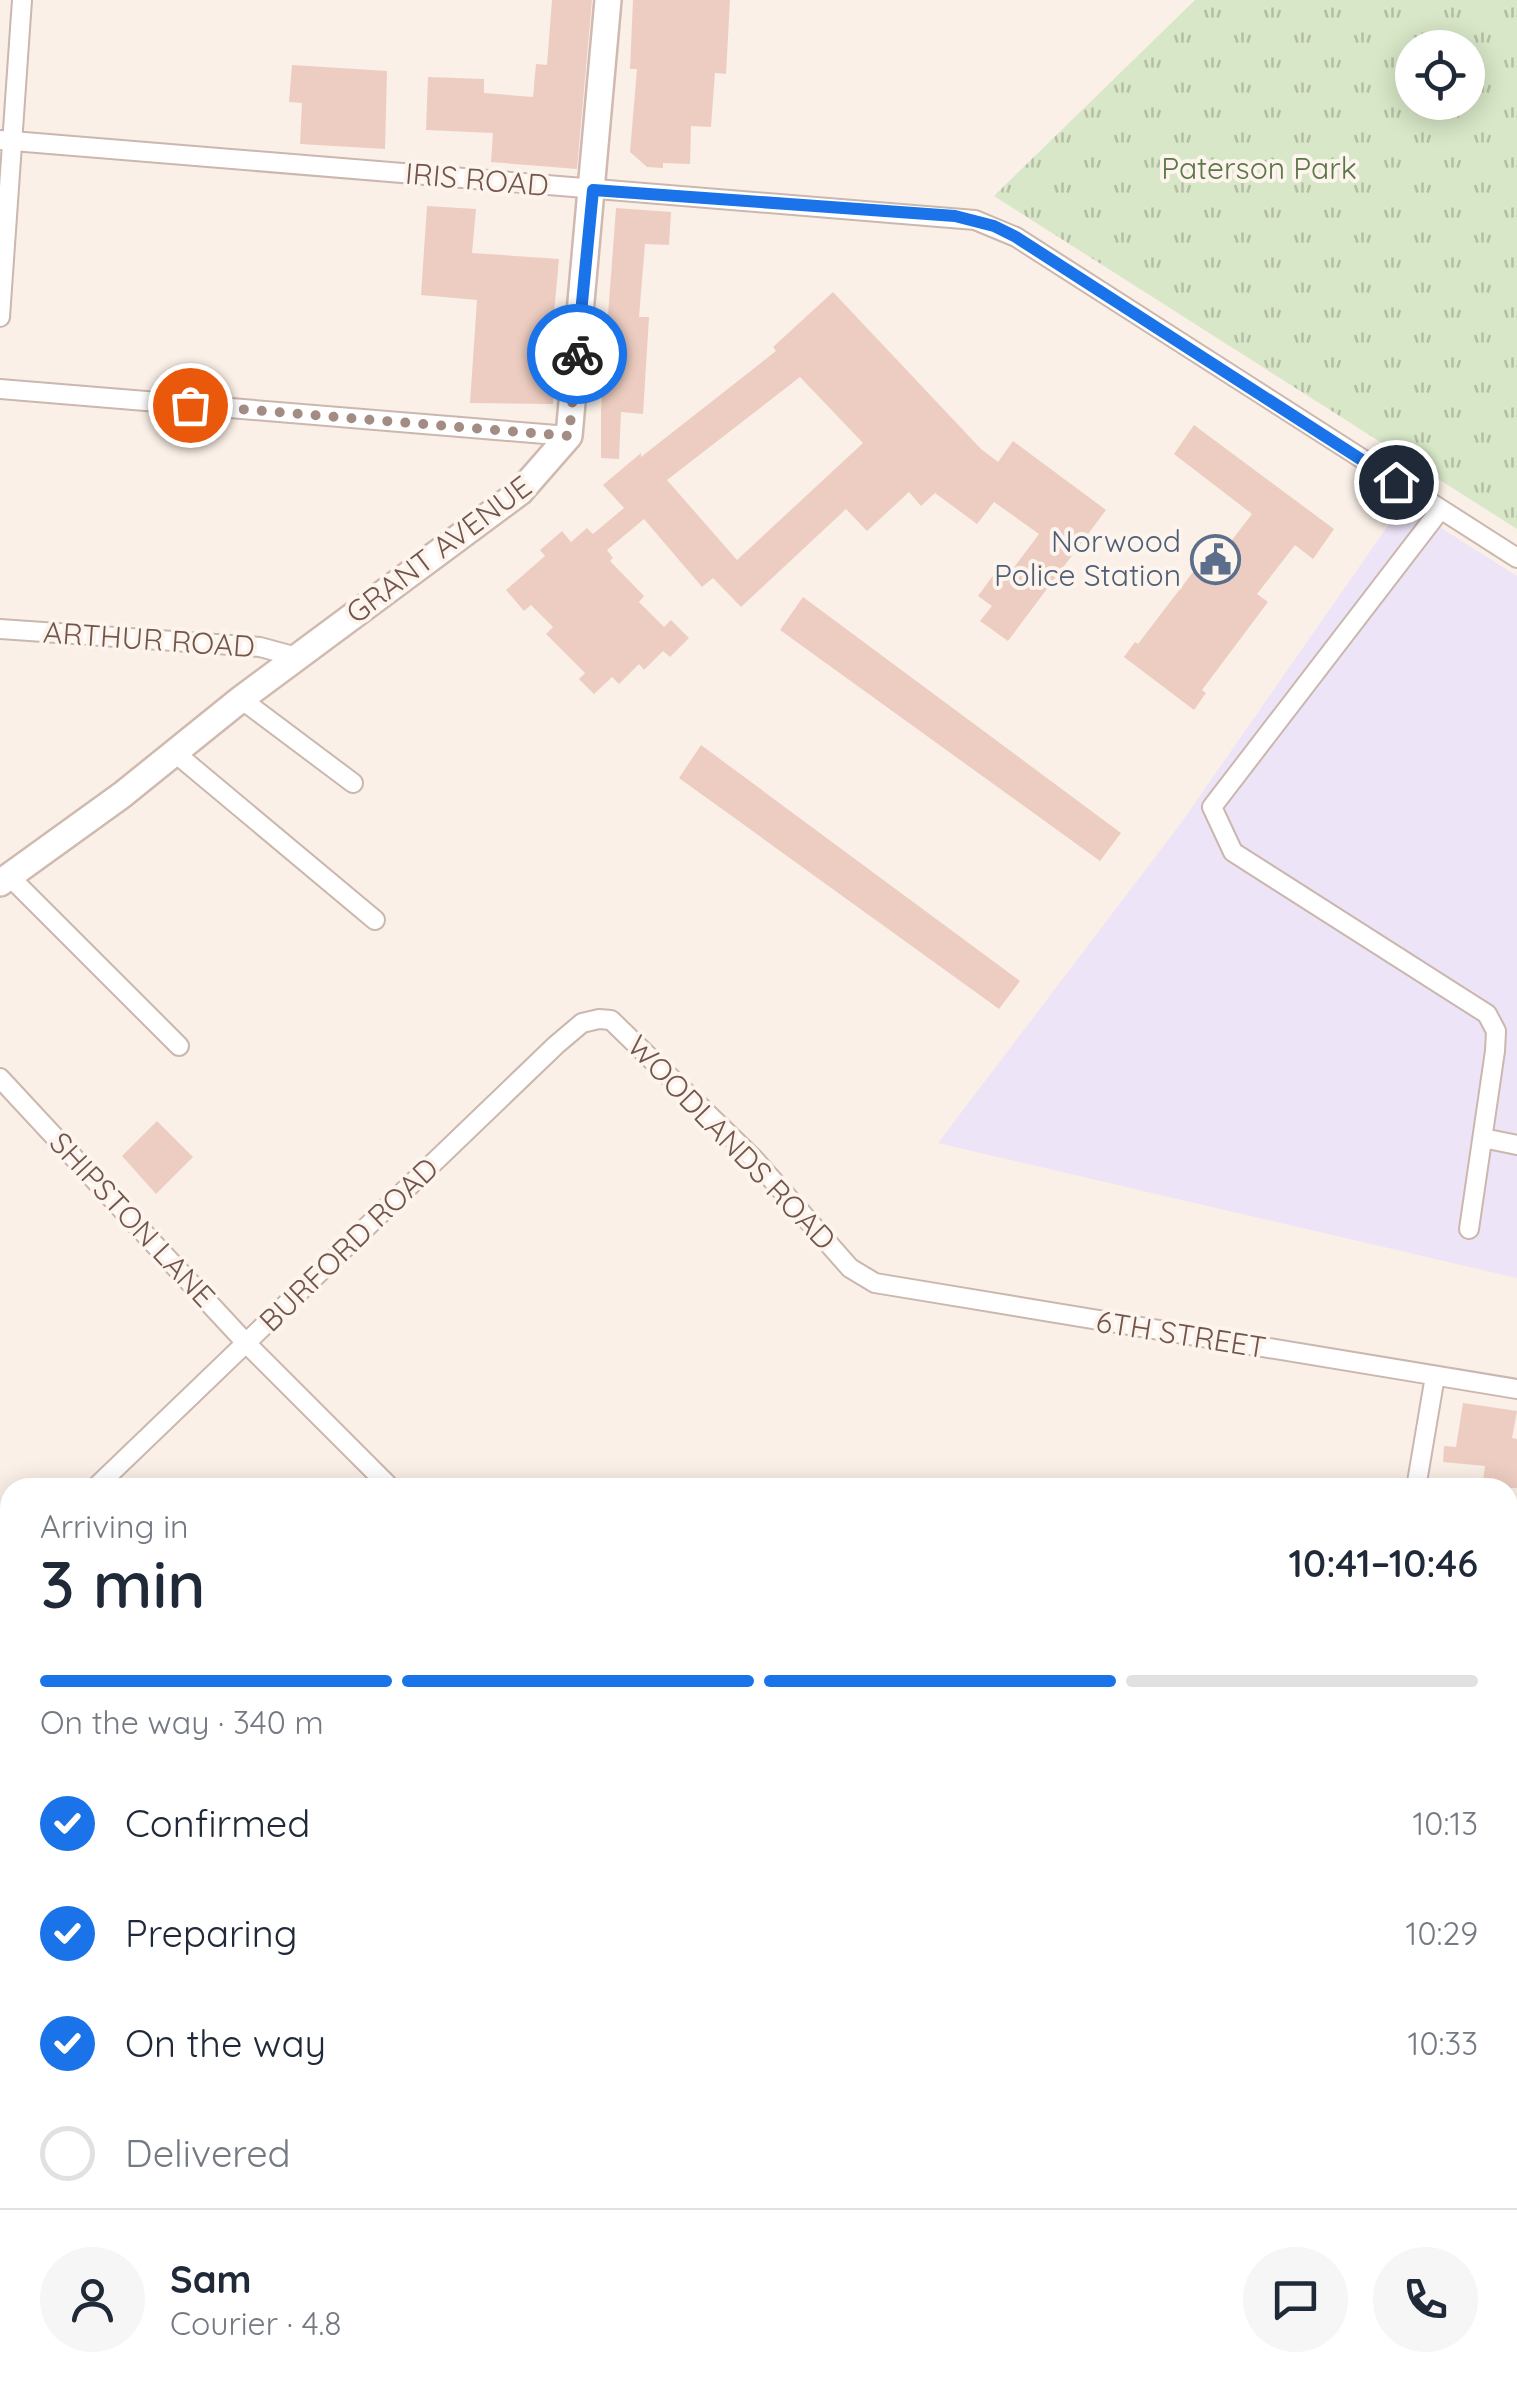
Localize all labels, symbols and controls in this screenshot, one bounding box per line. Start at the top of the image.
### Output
map controls [1395,30,1485,120]
button: locate [1395,30,1485,120]
park label: Paterson Park [1161,149,1357,187]
street label: IRIS ROAD [404,154,550,204]
courier [527,304,627,404]
icon: bike [550,327,605,382]
pin [148,363,233,448]
icon: bag [163,378,218,433]
pin [1354,440,1439,525]
icon: home [1369,455,1424,510]
street label: GRANT AVENUE [338,467,539,631]
place label: Norwood Police Station [994,522,1181,594]
public building icon: Norwood Police Station [1190,533,1242,585]
street label: ARTHUR ROAD [42,613,256,665]
street label: WOODLANDS ROAD [619,1027,844,1258]
street label: SHIPSTON LANE [42,1124,224,1315]
street label: BURFORD ROAD [251,1149,446,1339]
street label: 6TH STREET [1094,1302,1269,1366]
text: Arriving in [40,1506,189,1546]
text: 10:41–10:46 [1289,1539,1478,1587]
text: 3 min [40,1543,206,1624]
text: On the way · 340 m [40,1702,324,1742]
icon: check [40,1796,95,1851]
text: Confirmed [125,1799,310,1847]
text: 10:13 [1413,1803,1478,1843]
icon: check [40,1906,95,1961]
text: Preparing [125,1909,297,1957]
text: 10:29 [1406,1913,1478,1953]
icon: check [40,2016,95,2071]
text: On the way [125,2019,326,2067]
text: 10:33 [1408,2023,1478,2063]
text: Delivered [125,2129,291,2177]
button: person [40,2247,145,2352]
button: chat [1243,2247,1348,2352]
button: phone [1373,2247,1478,2352]
text: Sam [170,2255,252,2303]
text: Courier · 4.8 [170,2303,342,2343]

